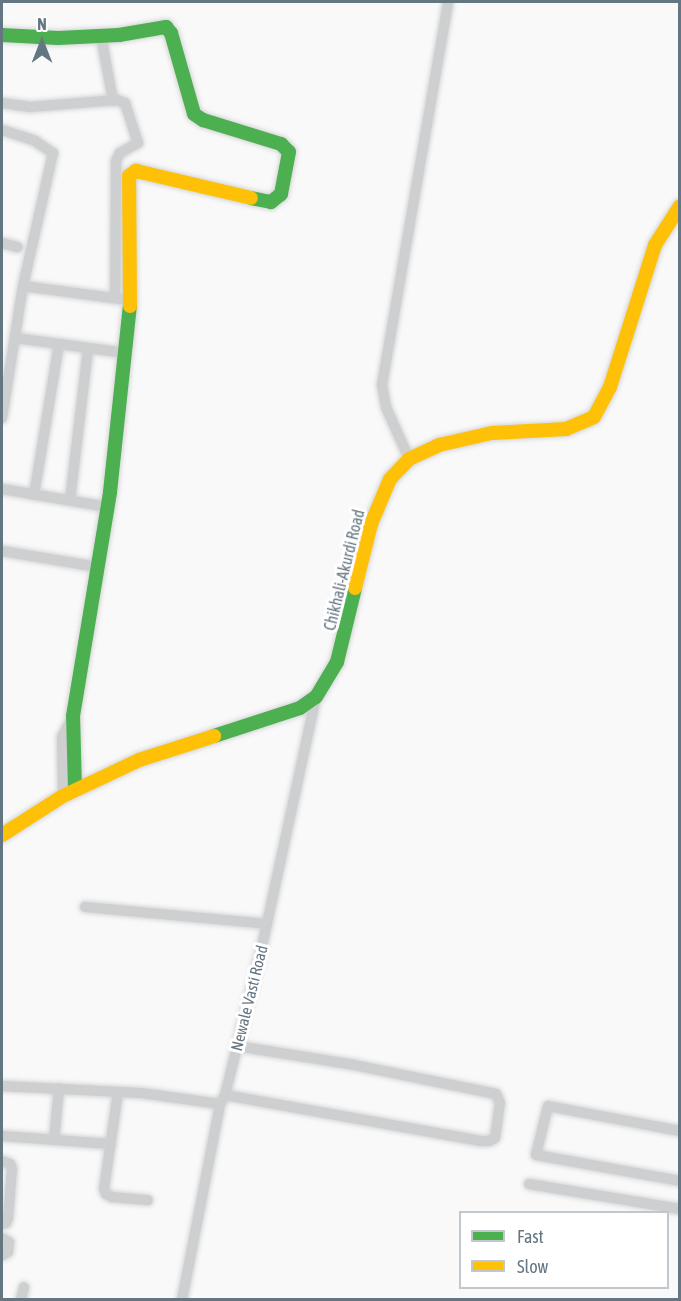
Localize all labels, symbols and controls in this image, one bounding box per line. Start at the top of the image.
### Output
north arrow [12,12,72,72]
text: N [37,15,47,33]
street label: Chikhali-Akurdi Road [320,507,368,633]
street label: Newale Vasti Road [227,943,271,1053]
legend [459,1211,669,1289]
text: Fast [517,1226,544,1247]
text: Slow [517,1256,548,1277]

